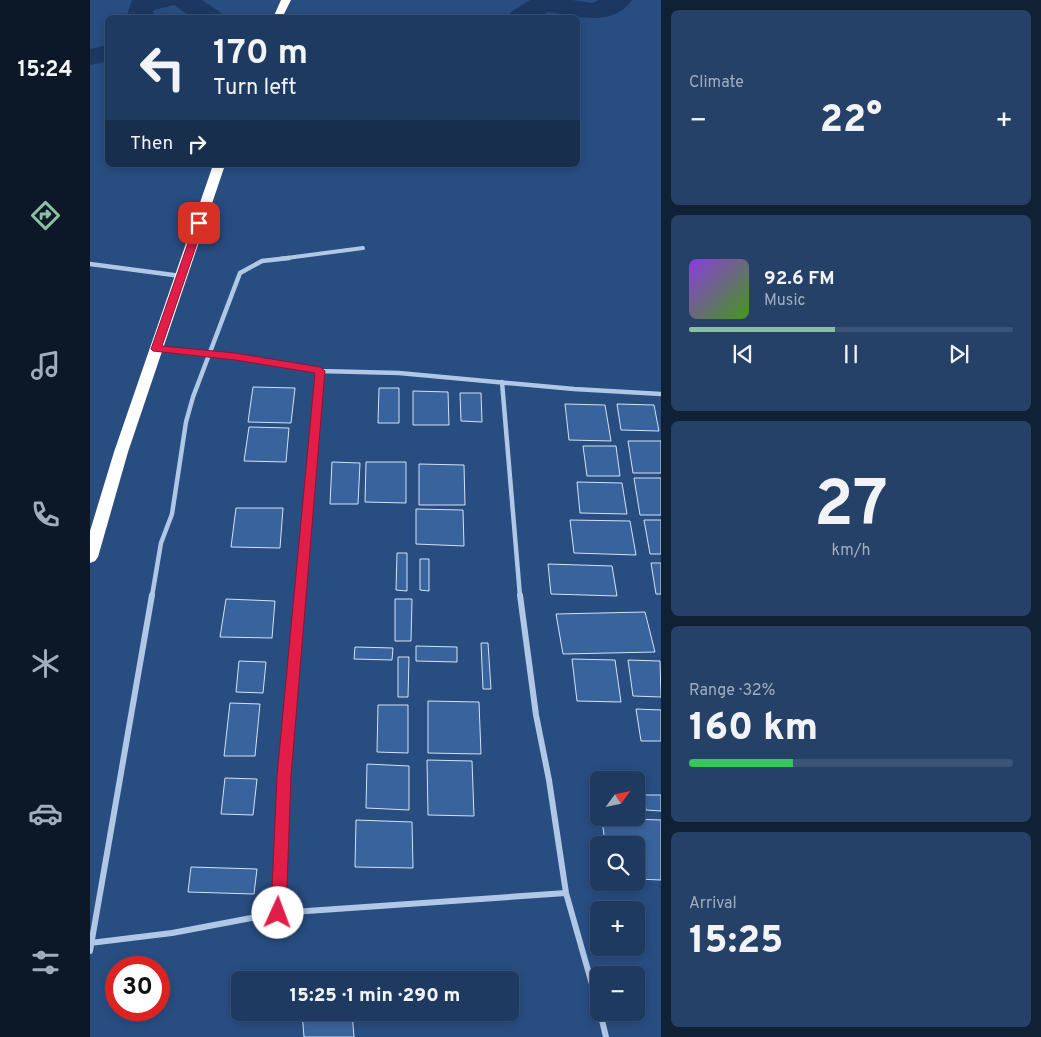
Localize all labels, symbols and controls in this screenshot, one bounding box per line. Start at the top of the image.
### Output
text: 170 m [213,32,308,76]
icon: left [130,35,195,100]
text: 15:24 [17,57,73,84]
text: Climate [689,73,744,93]
text: Turn left [213,75,296,102]
text: 22° [820,97,882,146]
text: − [689,104,707,140]
text: + [995,104,1013,140]
icon: right [183,130,211,158]
text: Then [130,132,173,156]
icon: directions [28,198,63,233]
pin [178,202,220,244]
icon: arrive [185,209,213,237]
text: 92.6 FM [764,267,835,291]
text: Music [764,291,805,311]
icon: previous [729,340,757,368]
icon: pause [837,340,865,368]
icon: next [945,340,973,368]
icon: music [28,348,63,383]
text: 27 [814,467,888,549]
icon: phone [28,497,63,532]
text: km/h [832,541,870,561]
icon: climate [28,646,63,681]
text: Range · 32% [689,681,775,701]
text: 160 km [689,705,818,754]
north arrow [590,771,645,826]
map controls [590,771,645,1021]
icon: car [28,796,63,831]
button: search [590,836,645,891]
position arrow [251,886,303,938]
text: Arrival [689,894,737,914]
button: + [590,901,645,956]
text: 15:25 [689,918,783,967]
icon: filters [28,945,63,980]
speed limit sign: 30 [105,956,170,1021]
button: − [590,966,645,1021]
text: 15:25 · 1 min · 290 m [290,984,460,1008]

